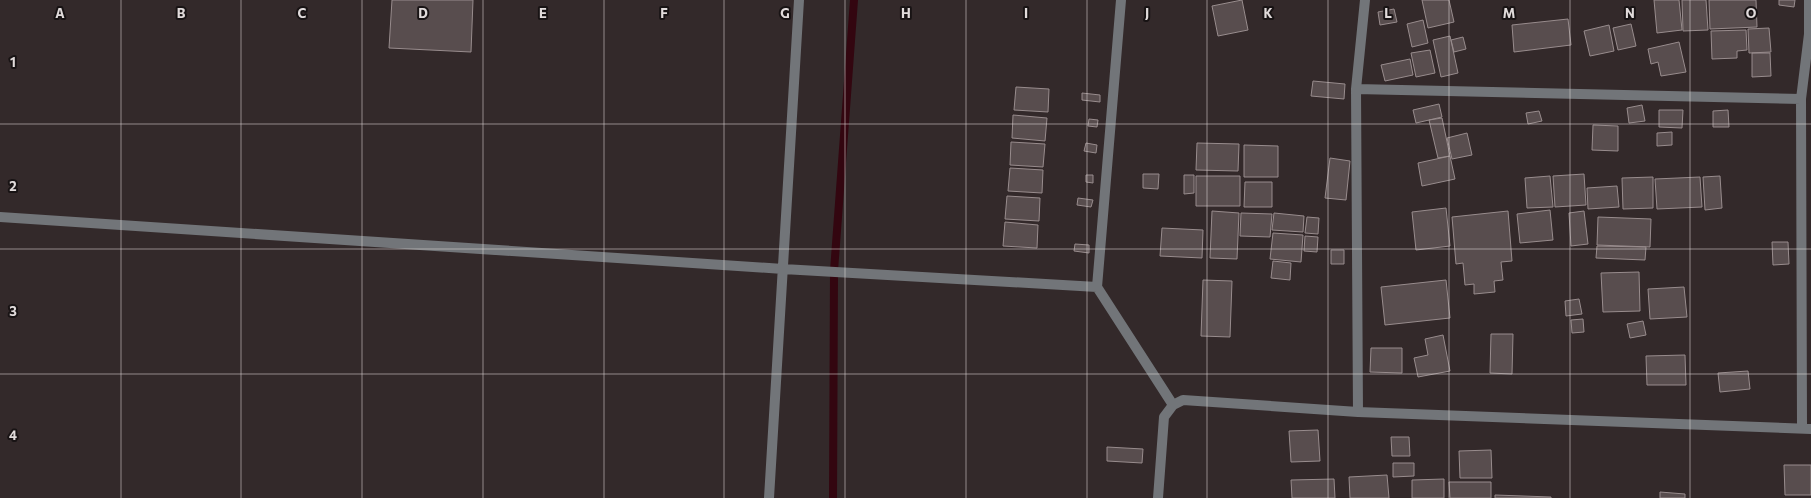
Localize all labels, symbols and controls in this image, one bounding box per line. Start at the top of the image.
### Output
text: A [55,5,65,21]
text: B [177,5,186,21]
text: C [298,5,307,21]
text: D [418,5,428,21]
text: E [539,5,547,21]
text: F [660,5,668,21]
text: G [780,5,790,21]
text: H [901,5,911,21]
text: I [1024,5,1028,21]
text: J [1145,5,1149,21]
text: K [1263,5,1273,21]
text: L [1384,5,1392,21]
text: M [1503,5,1515,21]
text: N [1625,5,1635,21]
text: O [1746,5,1757,21]
text: 1 [10,54,16,70]
text: 2 [9,178,17,194]
text: 3 [9,303,17,319]
text: 4 [9,427,17,443]

